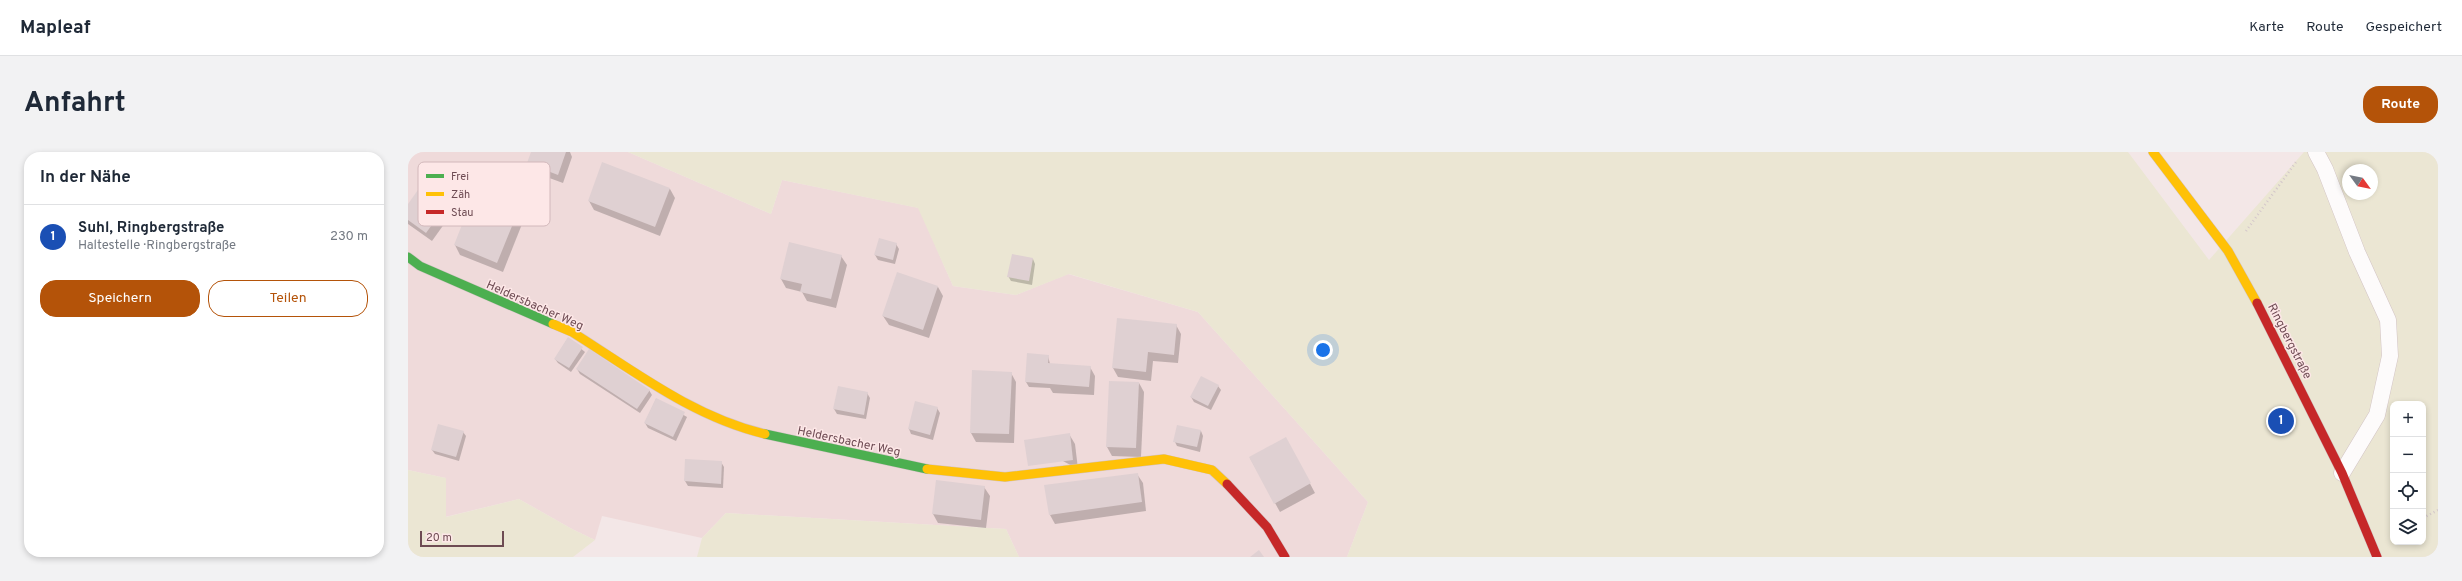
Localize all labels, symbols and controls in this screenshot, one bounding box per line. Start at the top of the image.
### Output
text: Mapleaf [20,16,91,40]
text: Karte [2249,19,2284,36]
text: Route [2306,19,2343,36]
text: Gespeichert [2365,19,2442,36]
text: Anfahrt [24,86,126,122]
button: Route [2363,86,2438,123]
legend [418,162,550,226]
north arrow [2342,164,2378,200]
text: In der Nähe [40,167,131,189]
text: Frei [451,170,469,184]
text: Zäh [451,188,470,202]
text: Stau [451,206,474,220]
text: Suhl, Ringbergstraße [78,219,224,238]
text: 1 [50,229,56,245]
text: 230 m [330,229,368,245]
text: Haltestelle · Ringbergstraße [78,238,236,254]
street label: Heldersbacher Weg [483,277,586,335]
button: Speichern [40,280,200,317]
button: Teilen [208,280,368,317]
street label: Ringbergstraße [2263,301,2315,382]
your location [1313,340,1333,360]
map controls [2390,401,2426,545]
button: + [2390,401,2426,437]
pin: 1 [2268,406,2294,436]
street label: Heldersbacher Weg [796,423,902,461]
button: − [2390,437,2426,473]
button: locate [2390,473,2426,509]
button: layers [2390,509,2426,545]
scale bar [420,529,504,548]
text: 20 m [426,531,452,545]

